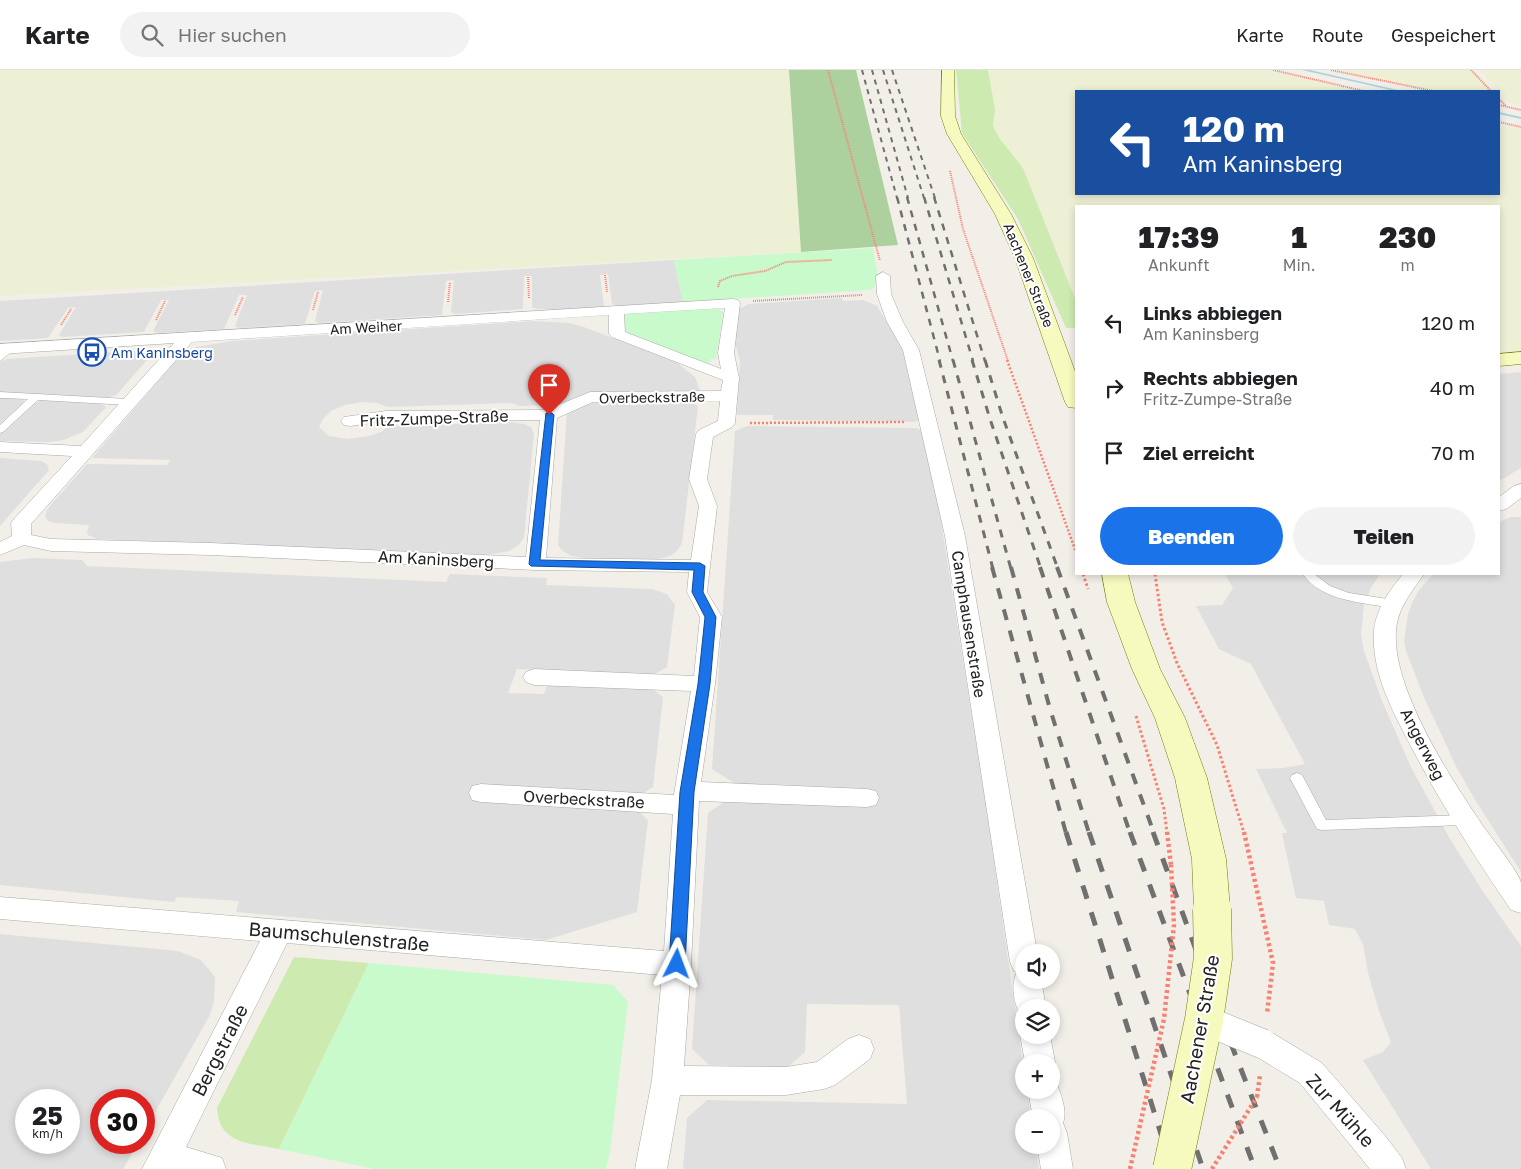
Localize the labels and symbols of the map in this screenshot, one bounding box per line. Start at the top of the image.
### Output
street label: Aachener Straße [1000,220,1058,330]
street label: Am Weiher [329,317,403,337]
bus stop icon: Am Kaninsberg [77,337,107,367]
place label: Am Kaninsberg [111,344,213,361]
pin [528,364,570,415]
street label: Overbeckstraße [599,388,705,406]
street label: Fritz-Zumpe-Straße [359,405,509,431]
street label: Am Kaninsberg [377,546,495,572]
street label: Camphausenstraße [947,549,991,699]
street label: Angerweg [1396,705,1450,783]
street label: Overbeckstraße [523,786,645,812]
street label: Baumschulenstraße [248,917,430,955]
position arrow [650,937,702,989]
street label: Aachener Straße [1175,953,1223,1105]
street label: Bergstraße [186,1000,252,1100]
street label: Zur Mühle [1302,1068,1380,1152]
speed limit sign: 30 [90,1089,155,1154]

